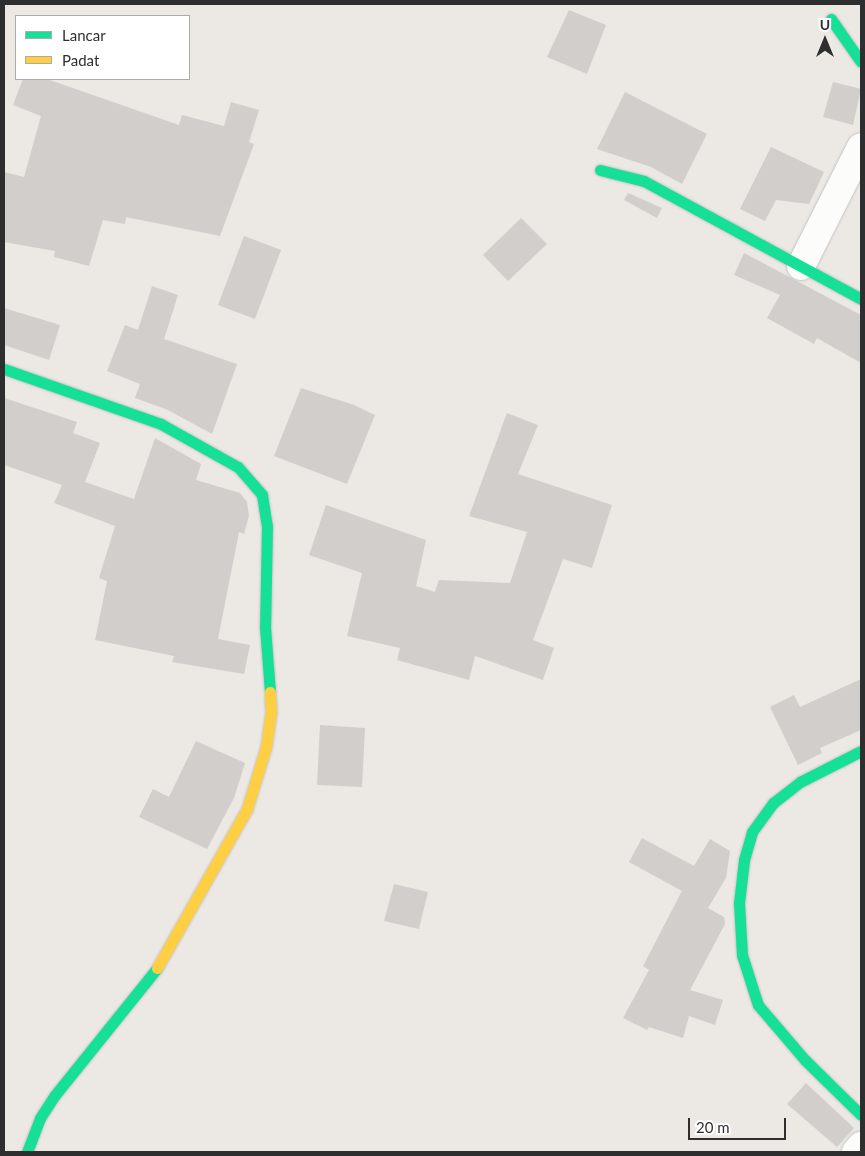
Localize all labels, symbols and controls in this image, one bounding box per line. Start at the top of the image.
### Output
legend [15,15,190,80]
north arrow [800,15,850,65]
text: U [820,16,830,33]
text: Lancar [62,26,106,44]
text: Padat [62,51,99,69]
scale bar [690,1108,788,1140]
text: 20 m [696,1118,730,1136]

